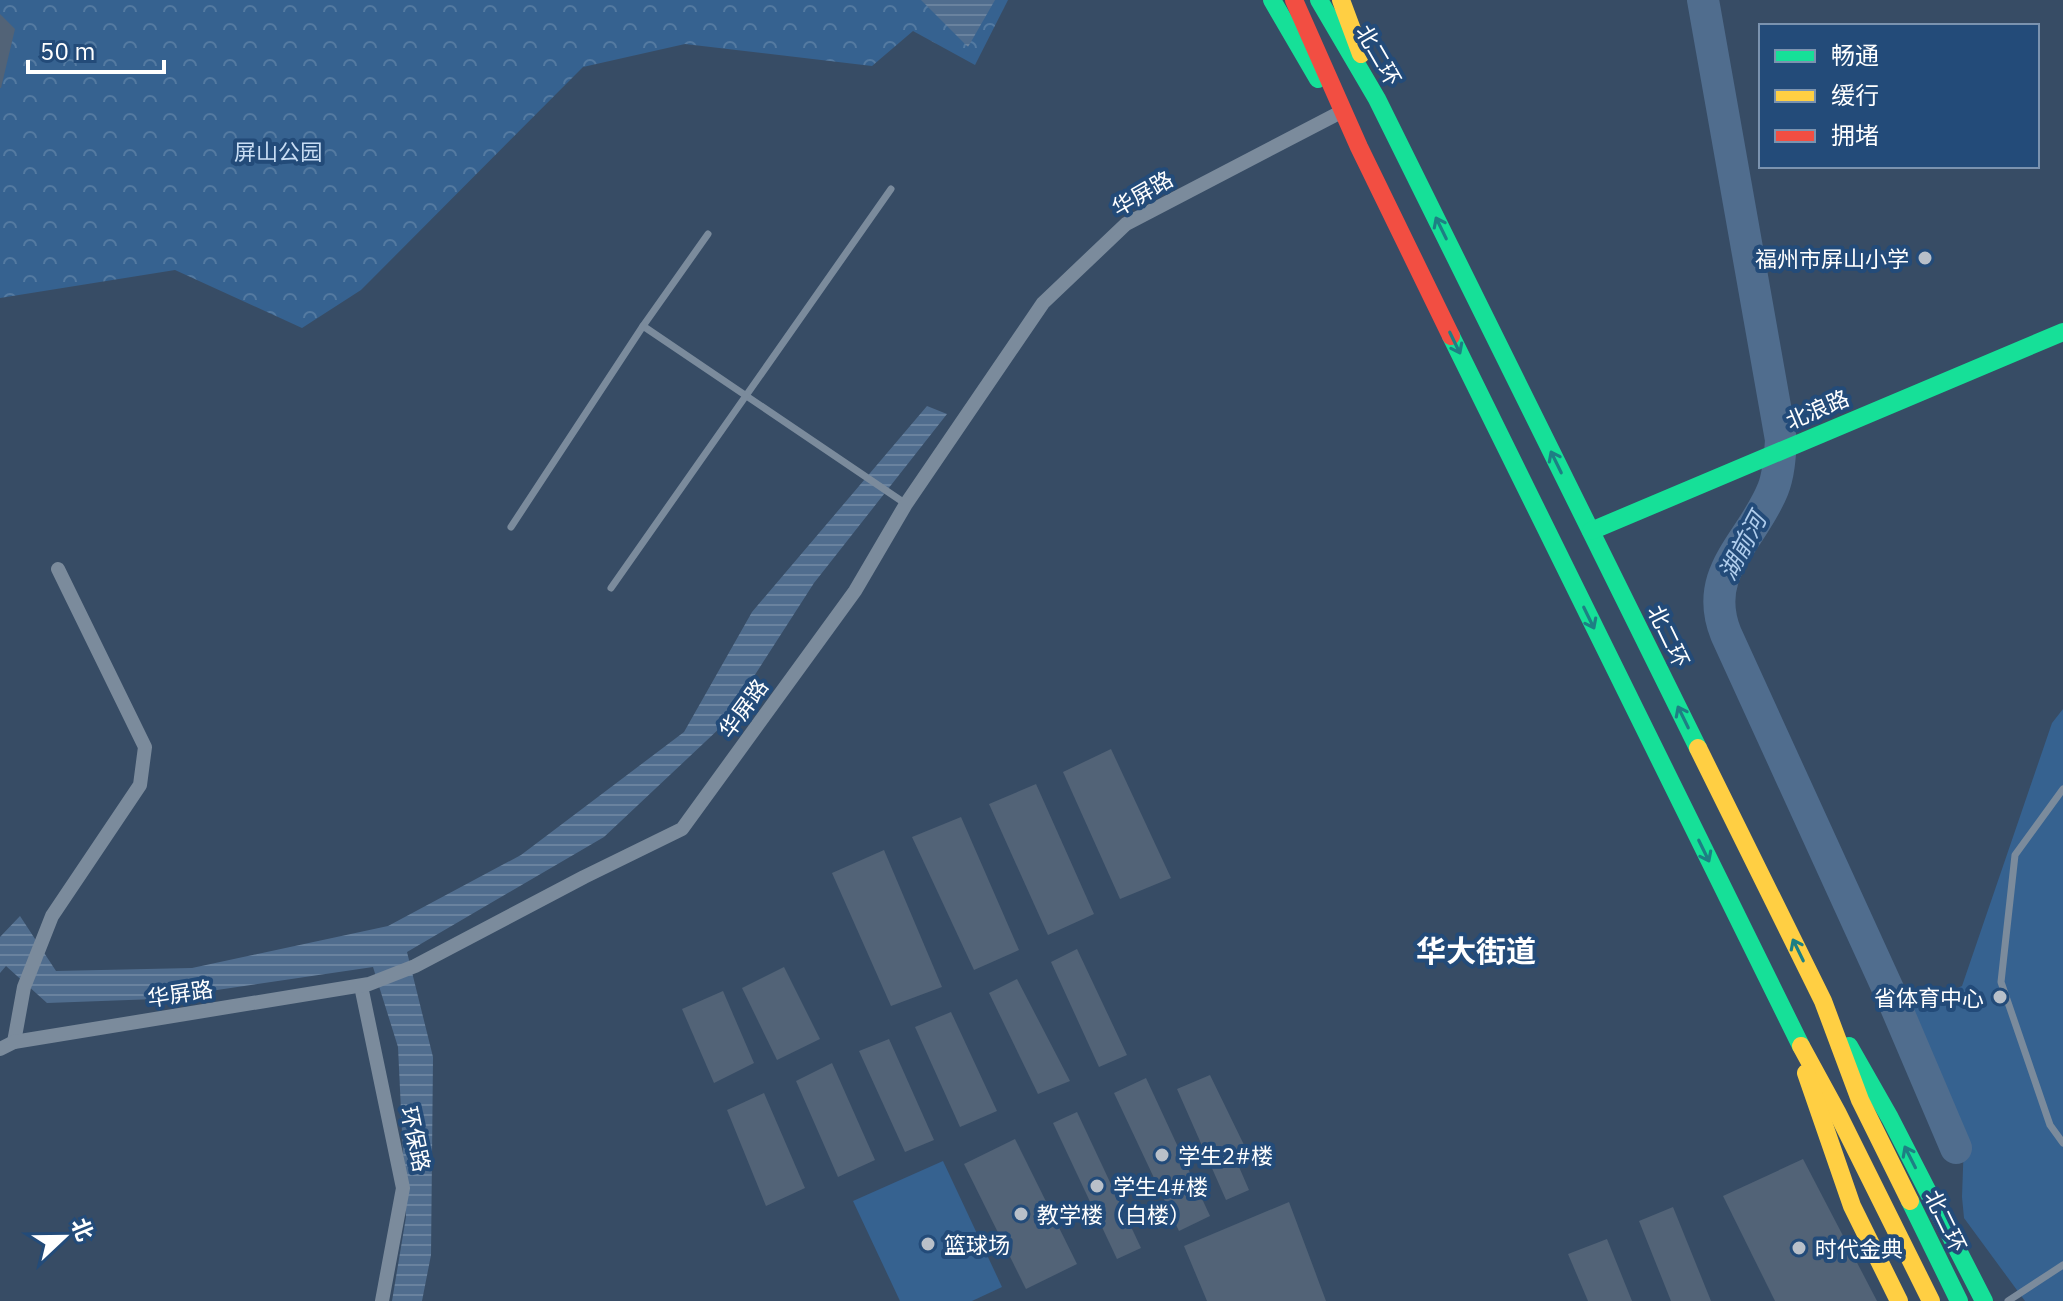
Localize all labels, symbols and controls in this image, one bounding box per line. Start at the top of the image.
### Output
street label: 北二环 [1350,19,1408,91]
scale bar [28,24,164,74]
legend [1759,24,2039,168]
text: 50 m [40,35,95,67]
text: 畅通 [1831,39,1879,71]
text: 缓行 [1831,79,1879,111]
text: 拥堵 [1831,119,1879,151]
park label: 屏山公园 [234,137,322,166]
street label: 华屏路 [1106,164,1178,222]
one-way arrow [1433,217,1448,241]
place label: 福州市屏山小学 [1755,244,1909,273]
marker: 福州市屏山小学 [1916,249,1934,267]
one-way arrow [1448,330,1463,354]
street label: 北浪路 [1781,383,1853,435]
one-way arrow [1548,450,1563,474]
water label: 湖前河 [1711,503,1775,585]
street label: 北二环 [1641,600,1697,672]
one-way arrow [1582,605,1597,629]
street label: 华屏路 [712,673,774,743]
one-way arrow [1674,706,1690,730]
one-way arrow [1697,839,1712,863]
district label: 华大街道 [1416,931,1536,970]
one-way arrow [1790,939,1805,963]
street label: 华屏路 [145,974,215,1012]
place label: 省体育中心 [1874,983,1984,1012]
marker: 省体育中心 [1991,988,2009,1006]
street label: 环保路 [395,1104,437,1174]
place label: 学生2#楼 [1178,1141,1273,1170]
one-way arrow [1902,1145,1917,1169]
marker: 学生2#楼 [1153,1146,1171,1164]
place label: 学生4#楼 [1113,1172,1208,1201]
marker: 学生4#楼 [1088,1177,1106,1195]
street label: 北二环 [1918,1185,1974,1257]
north arrow [24,1197,104,1277]
place label: 教学楼（白楼） [1037,1200,1191,1229]
marker: 教学楼（白楼） [1012,1205,1030,1223]
text: 北 [65,1214,101,1245]
place label: 篮球场 [944,1230,1010,1259]
place label: 时代金典 [1815,1234,1903,1263]
marker: 篮球场 [919,1235,937,1253]
marker: 时代金典 [1790,1239,1808,1257]

